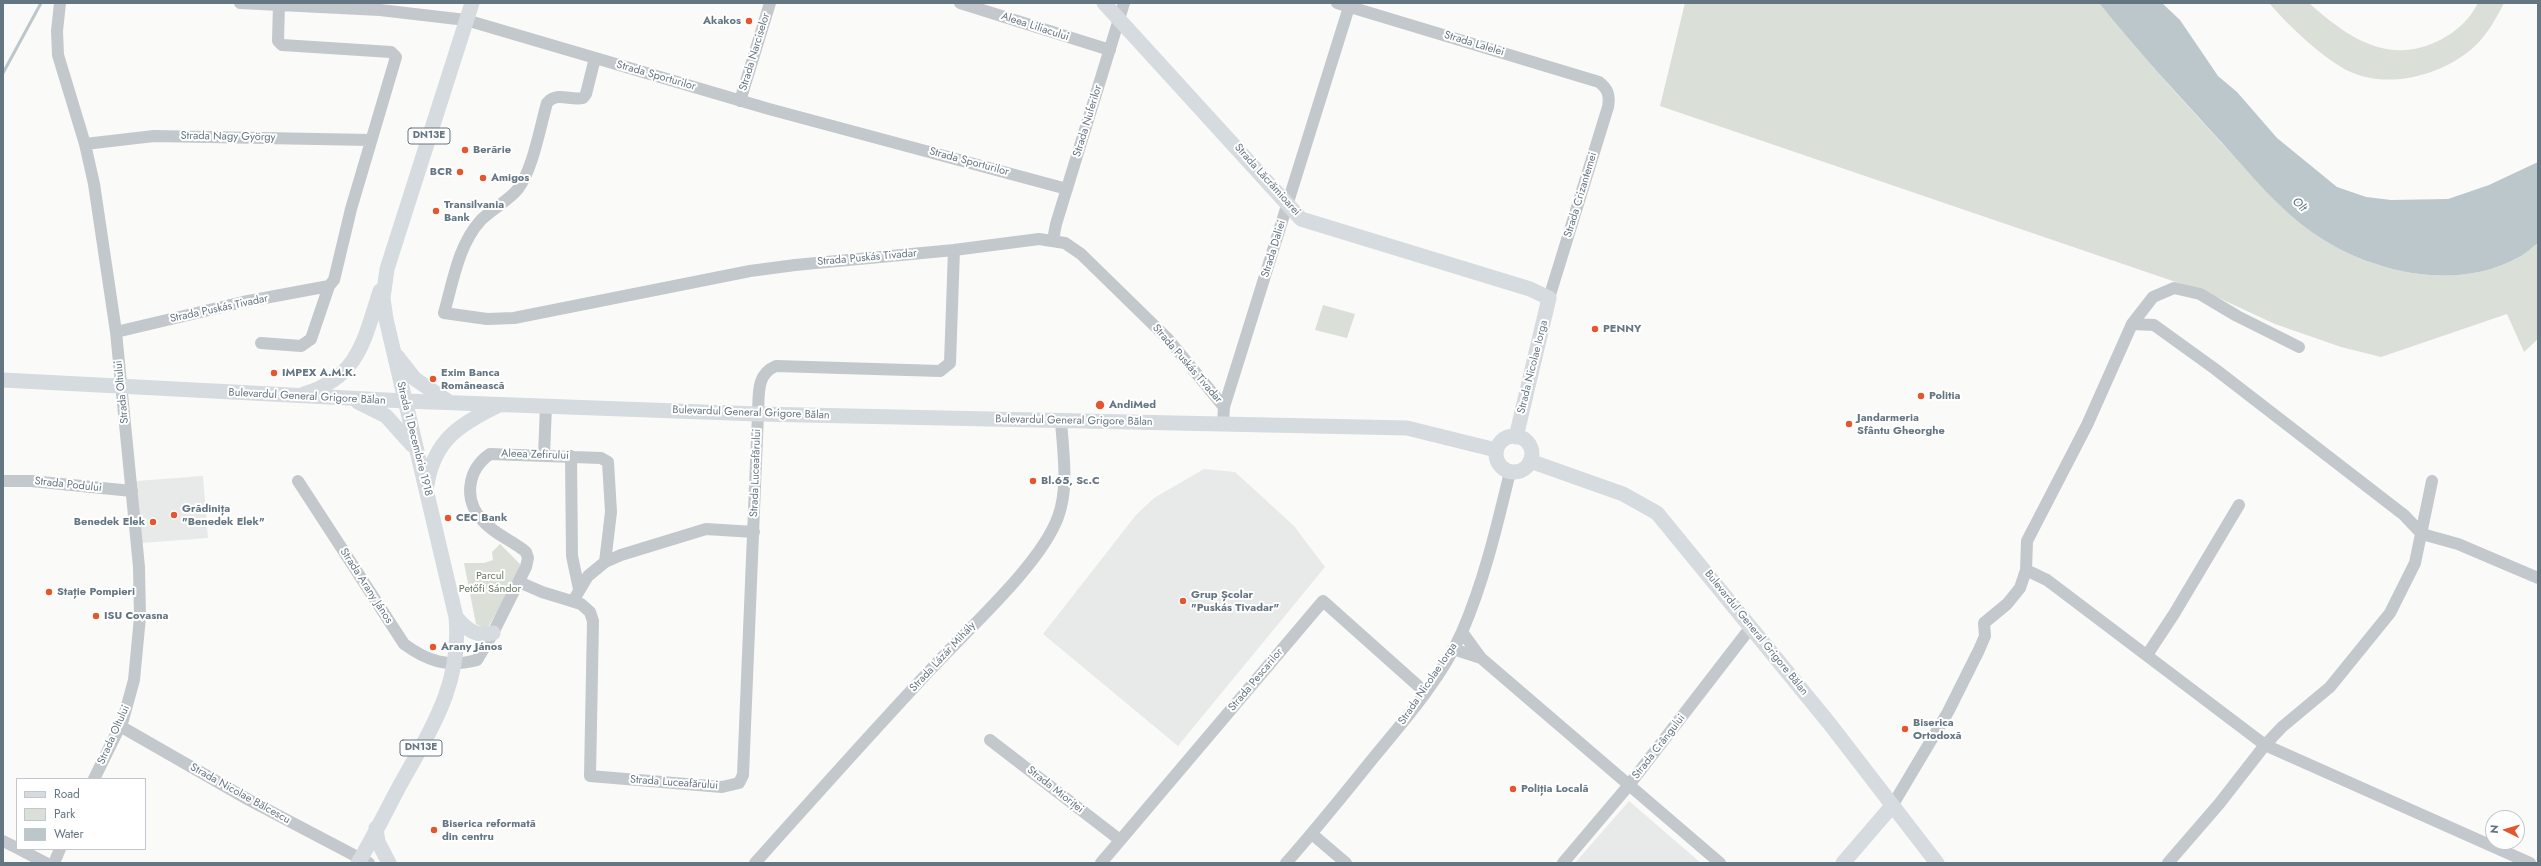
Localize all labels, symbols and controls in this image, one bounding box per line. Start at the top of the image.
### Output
street label: Aleea Liliacului [999,10,1071,44]
street label: Strada Narciselor [737,12,773,92]
place label: Akakos [703,14,741,28]
marker: Akakos [744,16,754,26]
street label: Strada Lalelei [1442,29,1506,59]
street label: Strada Sporturilor [615,58,697,94]
street label: Strada Nuferilor [1071,83,1105,159]
road number: DN13E [408,128,450,144]
street label: Strada Nagy György [180,130,276,144]
street label: Strada Lăcrămioarei [1231,141,1303,219]
place label: Berărie [473,143,511,157]
marker: Berărie [460,145,470,155]
street label: Strada Sporturilor [928,145,1010,179]
street label: Strada Crizantemei [1562,151,1600,239]
place label: BCR [430,165,452,179]
marker: BCR [455,167,465,177]
place label: Amigos [491,171,529,185]
marker: Amigos [478,173,488,183]
water label: Olt [2289,195,2309,215]
place label: Transilvania Bank [444,198,504,224]
marker: Transilvania Bank [431,206,441,216]
street label: Strada Daliei [1259,219,1289,279]
street label: Strada Puskás Tivadar [817,247,917,269]
street label: Strada Puskás Tivadar [169,292,269,326]
street label: Strada Nicolae Iorga [1515,319,1551,415]
street label: Strada Puskás Tivadar [1149,322,1225,406]
place label: PENNY [1603,322,1641,336]
marker: PENNY [1590,324,1600,334]
street label: Strada Oltului [112,360,132,424]
place label: IMPEX A.M.K. [282,366,356,380]
place label: Exim Banca Românească [441,366,505,392]
marker: IMPEX A.M.K. [269,368,279,378]
marker: Exim Banca Românească [428,374,438,384]
street label: Strada 1 Decembrie 1918 [393,380,435,498]
street label: Bulevardul General Grigore Bălan [228,386,386,408]
place label: Politia [1929,389,1960,403]
marker: Politia [1916,391,1926,401]
place label: AndiMed [1109,398,1156,412]
marker: AndiMed [1094,399,1106,411]
street label: Bulevardul General Grigore Bălan [672,404,830,422]
place label: Jandarmeria Sfântu Gheorghe [1857,411,1945,437]
street label: Bulevardul General Grigore Bălan [995,413,1153,429]
marker: Jandarmeria Sfântu Gheorghe [1844,419,1854,429]
street label: Strada Luceafărului [748,429,764,517]
street label: Aleea Zefirului [501,447,569,463]
place label: Bl.65, Sc.C [1041,474,1100,488]
street label: Strada Podului [34,475,102,495]
marker: Bl.65, Sc.C [1028,476,1038,486]
place label: Grădinița "Benedek Elek" [182,502,265,528]
marker: Grădinița "Benedek Elek" [169,510,179,520]
place label: CEC Bank [456,511,507,525]
marker: CEC Bank [443,513,453,523]
place label: Benedek Elek [74,515,145,529]
marker: Benedek Elek [148,517,158,527]
street label: Strada Arany János [337,546,395,626]
street label: Bulevardul General Grigore Bălan [1701,568,1811,698]
park label: Parcul Petőfi Sándor [459,569,521,595]
place label: Stație Pompieri [57,585,135,599]
marker: Stație Pompieri [44,587,54,597]
place label: Grup Școlar "Puskás Tivadar" [1191,588,1279,614]
marker: Grup Școlar "Puskás Tivadar" [1178,596,1188,606]
place label: ISU Covasna [104,609,168,623]
marker: ISU Covasna [91,611,101,621]
street label: Strada Lázár Mihály [907,619,979,695]
place label: Arany János [441,640,502,654]
street label: Strada Nicolae Iorga [1396,641,1460,727]
marker: Arany János [428,642,438,652]
street label: Strada Pescarilor [1226,646,1286,714]
street label: Strada Oltului [95,703,133,767]
street label: Strada Crângului [1630,712,1688,782]
place label: Biserica Ortodoxă [1913,716,1961,742]
marker: Biserica Ortodoxă [1900,724,1910,734]
road number: DN13E [400,740,442,756]
street label: Strada Nicolae Bălcescu [188,761,292,827]
street label: Strada Mioriței [1024,764,1086,816]
street label: Strada Luceafărului [629,773,719,793]
legend [16,778,146,850]
place label: Poliția Locală [1521,782,1588,796]
marker: Poliția Locală [1508,784,1518,794]
text: Road [54,785,80,803]
text: Park [54,805,75,823]
north arrow [2485,810,2525,850]
place label: Biserica reformată din centru [442,817,536,843]
text: N [2486,824,2502,834]
text: Water [54,825,84,843]
marker: Biserica reformată din centru [429,825,439,835]

